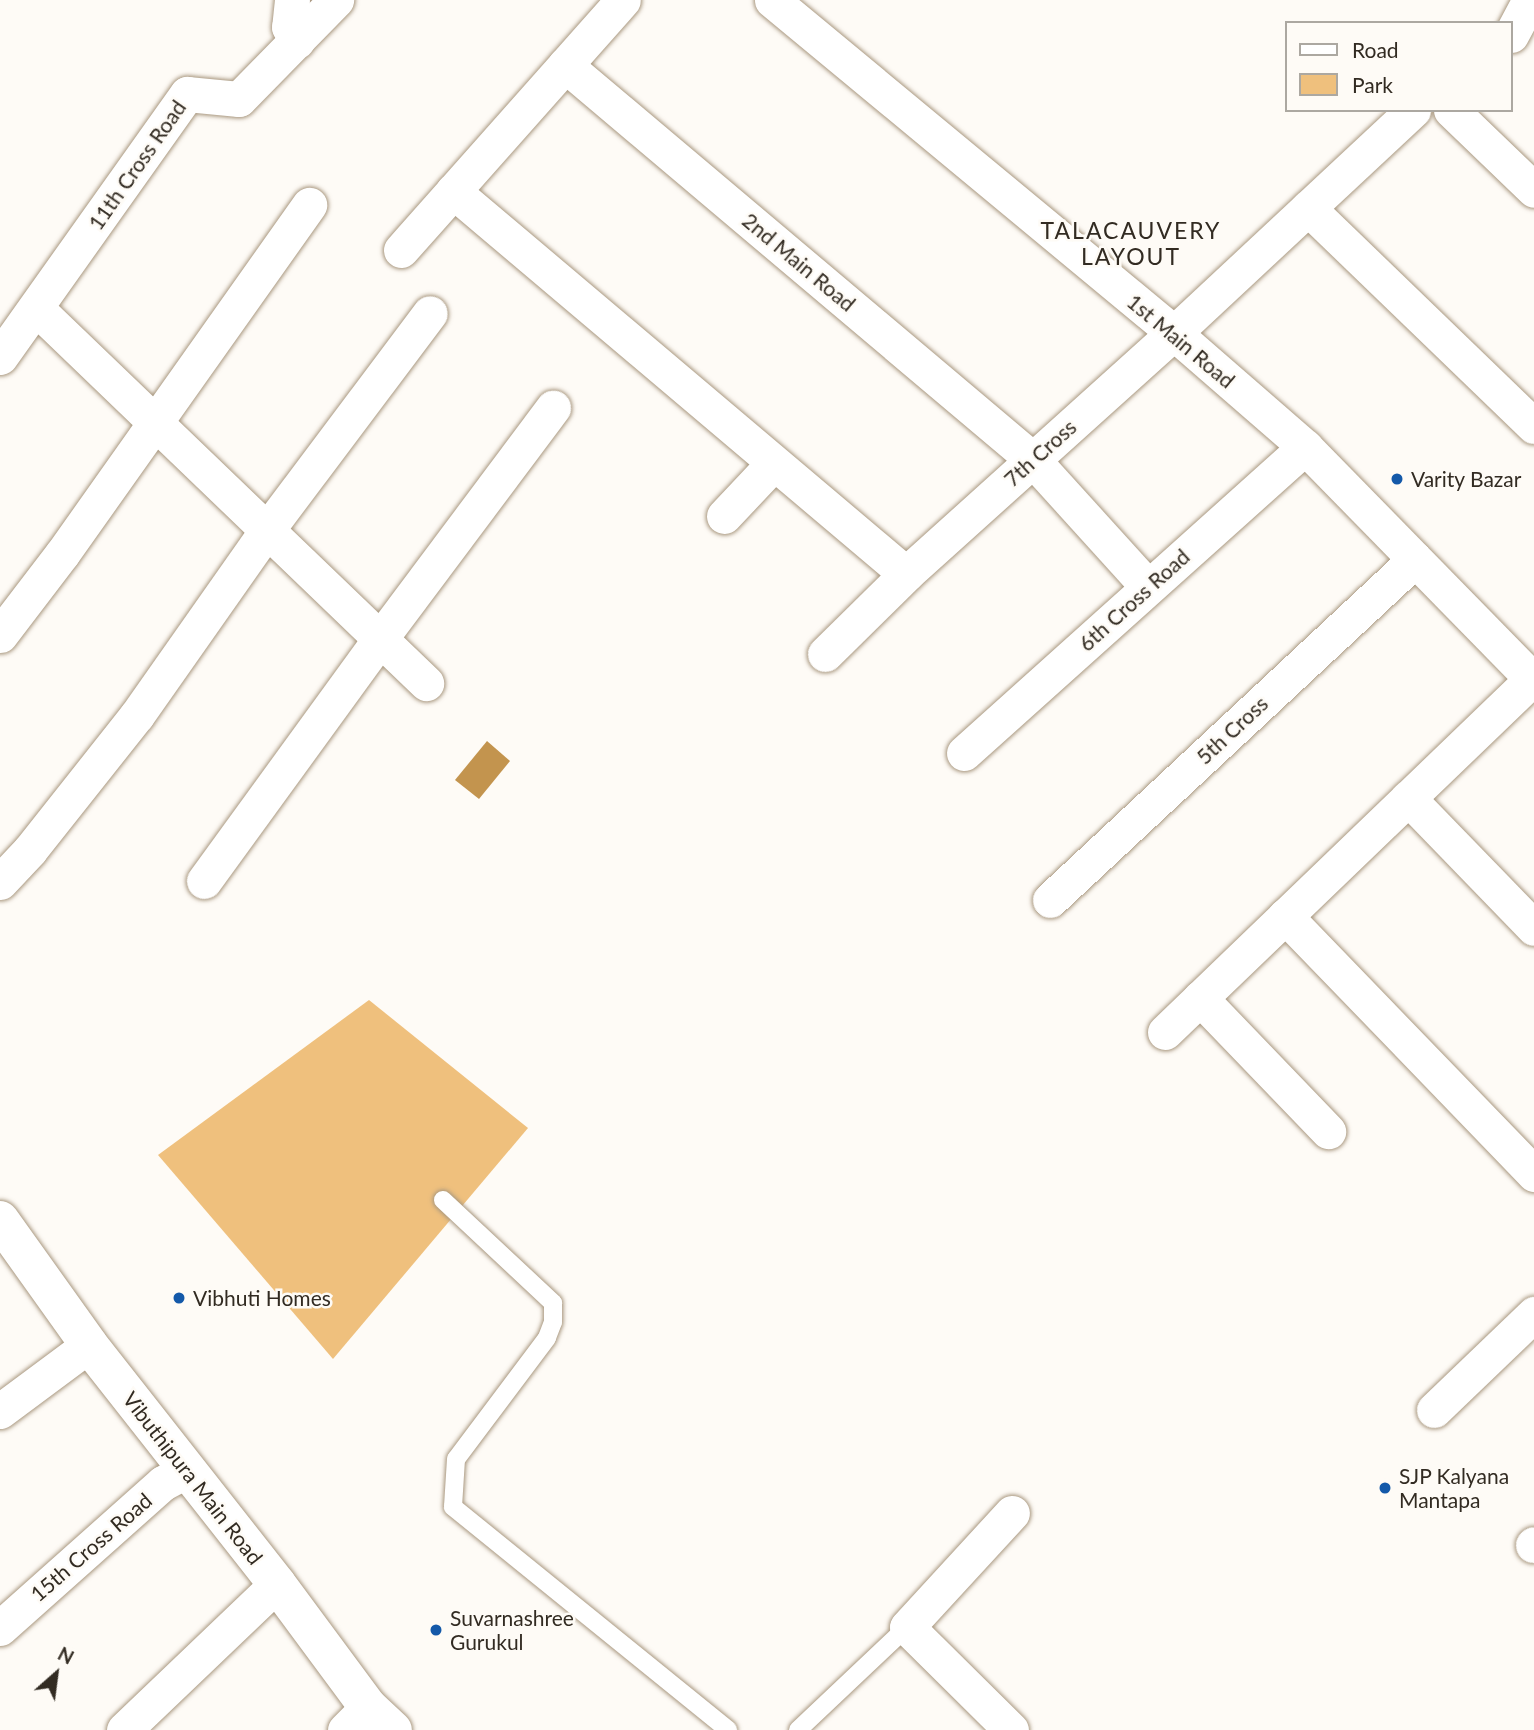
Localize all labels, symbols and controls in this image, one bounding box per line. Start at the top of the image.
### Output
legend [1286,21,1513,112]
text: Road [1352,37,1399,62]
text: Park [1352,72,1393,97]
street label: 11th Cross Road [83,95,191,235]
street label: 2nd Main Road [738,208,860,316]
district label: TALACAUVERY LAYOUT [1042,216,1220,270]
street label: 1st Main Road [1122,289,1240,393]
street label: 7th Cross [999,414,1081,492]
place label: Varity Bazar [1411,466,1522,492]
marker: Varity Bazar [1389,471,1405,487]
street label: 6th Cross Road [1074,544,1194,656]
street label: 5th Cross [1191,691,1273,769]
place label: Vibhuti Homes [193,1285,331,1311]
marker: Vibhuti Homes [171,1290,187,1306]
street label: Vibuthipura Main Road [118,1387,268,1569]
place label: SJP Kalyana Mantapa [1399,1463,1510,1513]
marker: SJP Kalyana Mantapa [1377,1480,1393,1496]
street label: 15th Cross Road [25,1488,157,1606]
place label: Suvarnashree Gurukul [450,1605,574,1655]
marker: Suvarnashree Gurukul [428,1622,444,1638]
north arrow [21,1639,91,1709]
text: N [54,1641,78,1669]

